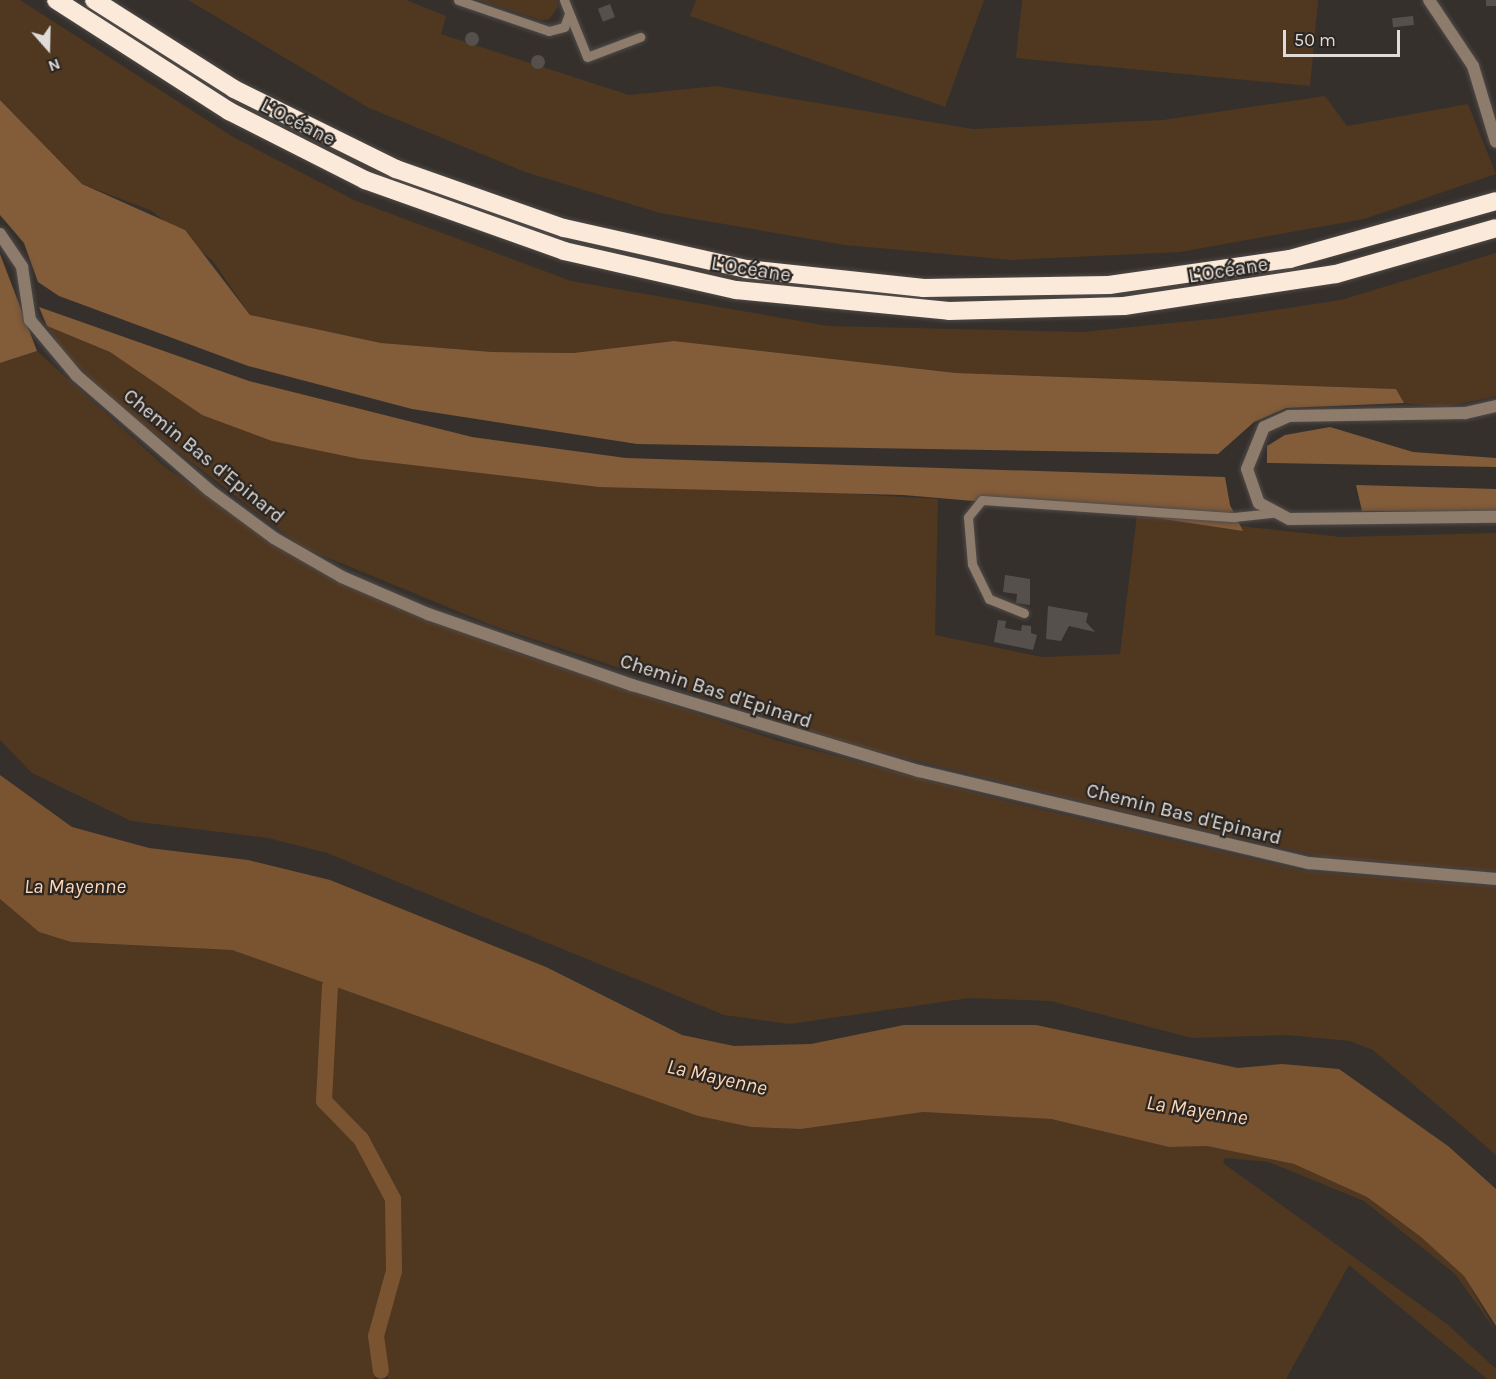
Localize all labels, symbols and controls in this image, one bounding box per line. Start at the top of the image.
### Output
north arrow [18,18,78,78]
scale bar [1286,18,1403,56]
text: 50 m [1294,29,1336,51]
text: N [46,54,63,76]
street label: L’Océane [257,93,339,151]
street label: L’Océane [709,251,793,287]
street label: L’Océane [1186,252,1270,288]
street label: Chemin Bas d'Epinard [119,384,289,528]
street label: Chemin Bas d'Epinard [617,649,815,733]
street label: Chemin Bas d'Epinard [1084,778,1284,850]
water label: La Mayenne [24,873,126,899]
water label: La Mayenne [665,1053,769,1101]
water label: La Mayenne [1145,1090,1249,1130]

